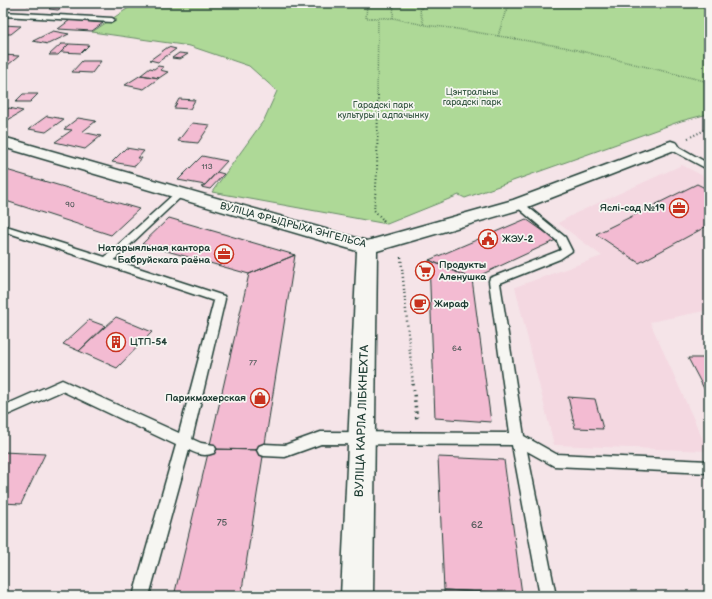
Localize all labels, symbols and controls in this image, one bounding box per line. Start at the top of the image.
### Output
park label: Цэнтральны гарадскі парк [443,87,502,108]
park label: Гарадскі парк культуры і адпачынку [337,100,429,121]
house number: 113 [201,162,213,171]
office icon: Яслі-сад №19 [668,197,690,219]
house number: 90 [65,200,75,209]
street label: ВУЛІЦА ФРЫДРЫХА ЭНГЕЛЬСА [219,200,368,251]
place label: Яслі-сад №19 [600,202,665,214]
public building icon: ЖЭУ-2 [477,228,499,250]
place label: ЖЭУ-2 [502,233,534,245]
place label: Натарыяльная кантора Бабруйскага раёна [98,242,210,266]
office icon: Натарыяльная кантора Бабруйскага раёна [213,243,235,265]
place label: Продукты Аленушка [438,259,486,283]
supermarket icon: Продукты Аленушка [414,260,436,282]
cafe icon: Жираф [409,293,431,315]
place label: Жираф [434,298,469,310]
building icon: ЦТП-54 [105,331,127,353]
place label: ЦТП-54 [130,336,167,348]
street label: ВУЛІЦА КАРЛА ЛІБКНЕХТА [352,344,372,497]
house number: 64 [452,344,462,353]
house number: 77 [249,358,257,367]
shop icon: Парикмахерская [249,387,271,409]
place label: Парикмахерская [165,392,246,404]
house number: 75 [217,517,228,529]
house number: 62 [471,519,483,531]

